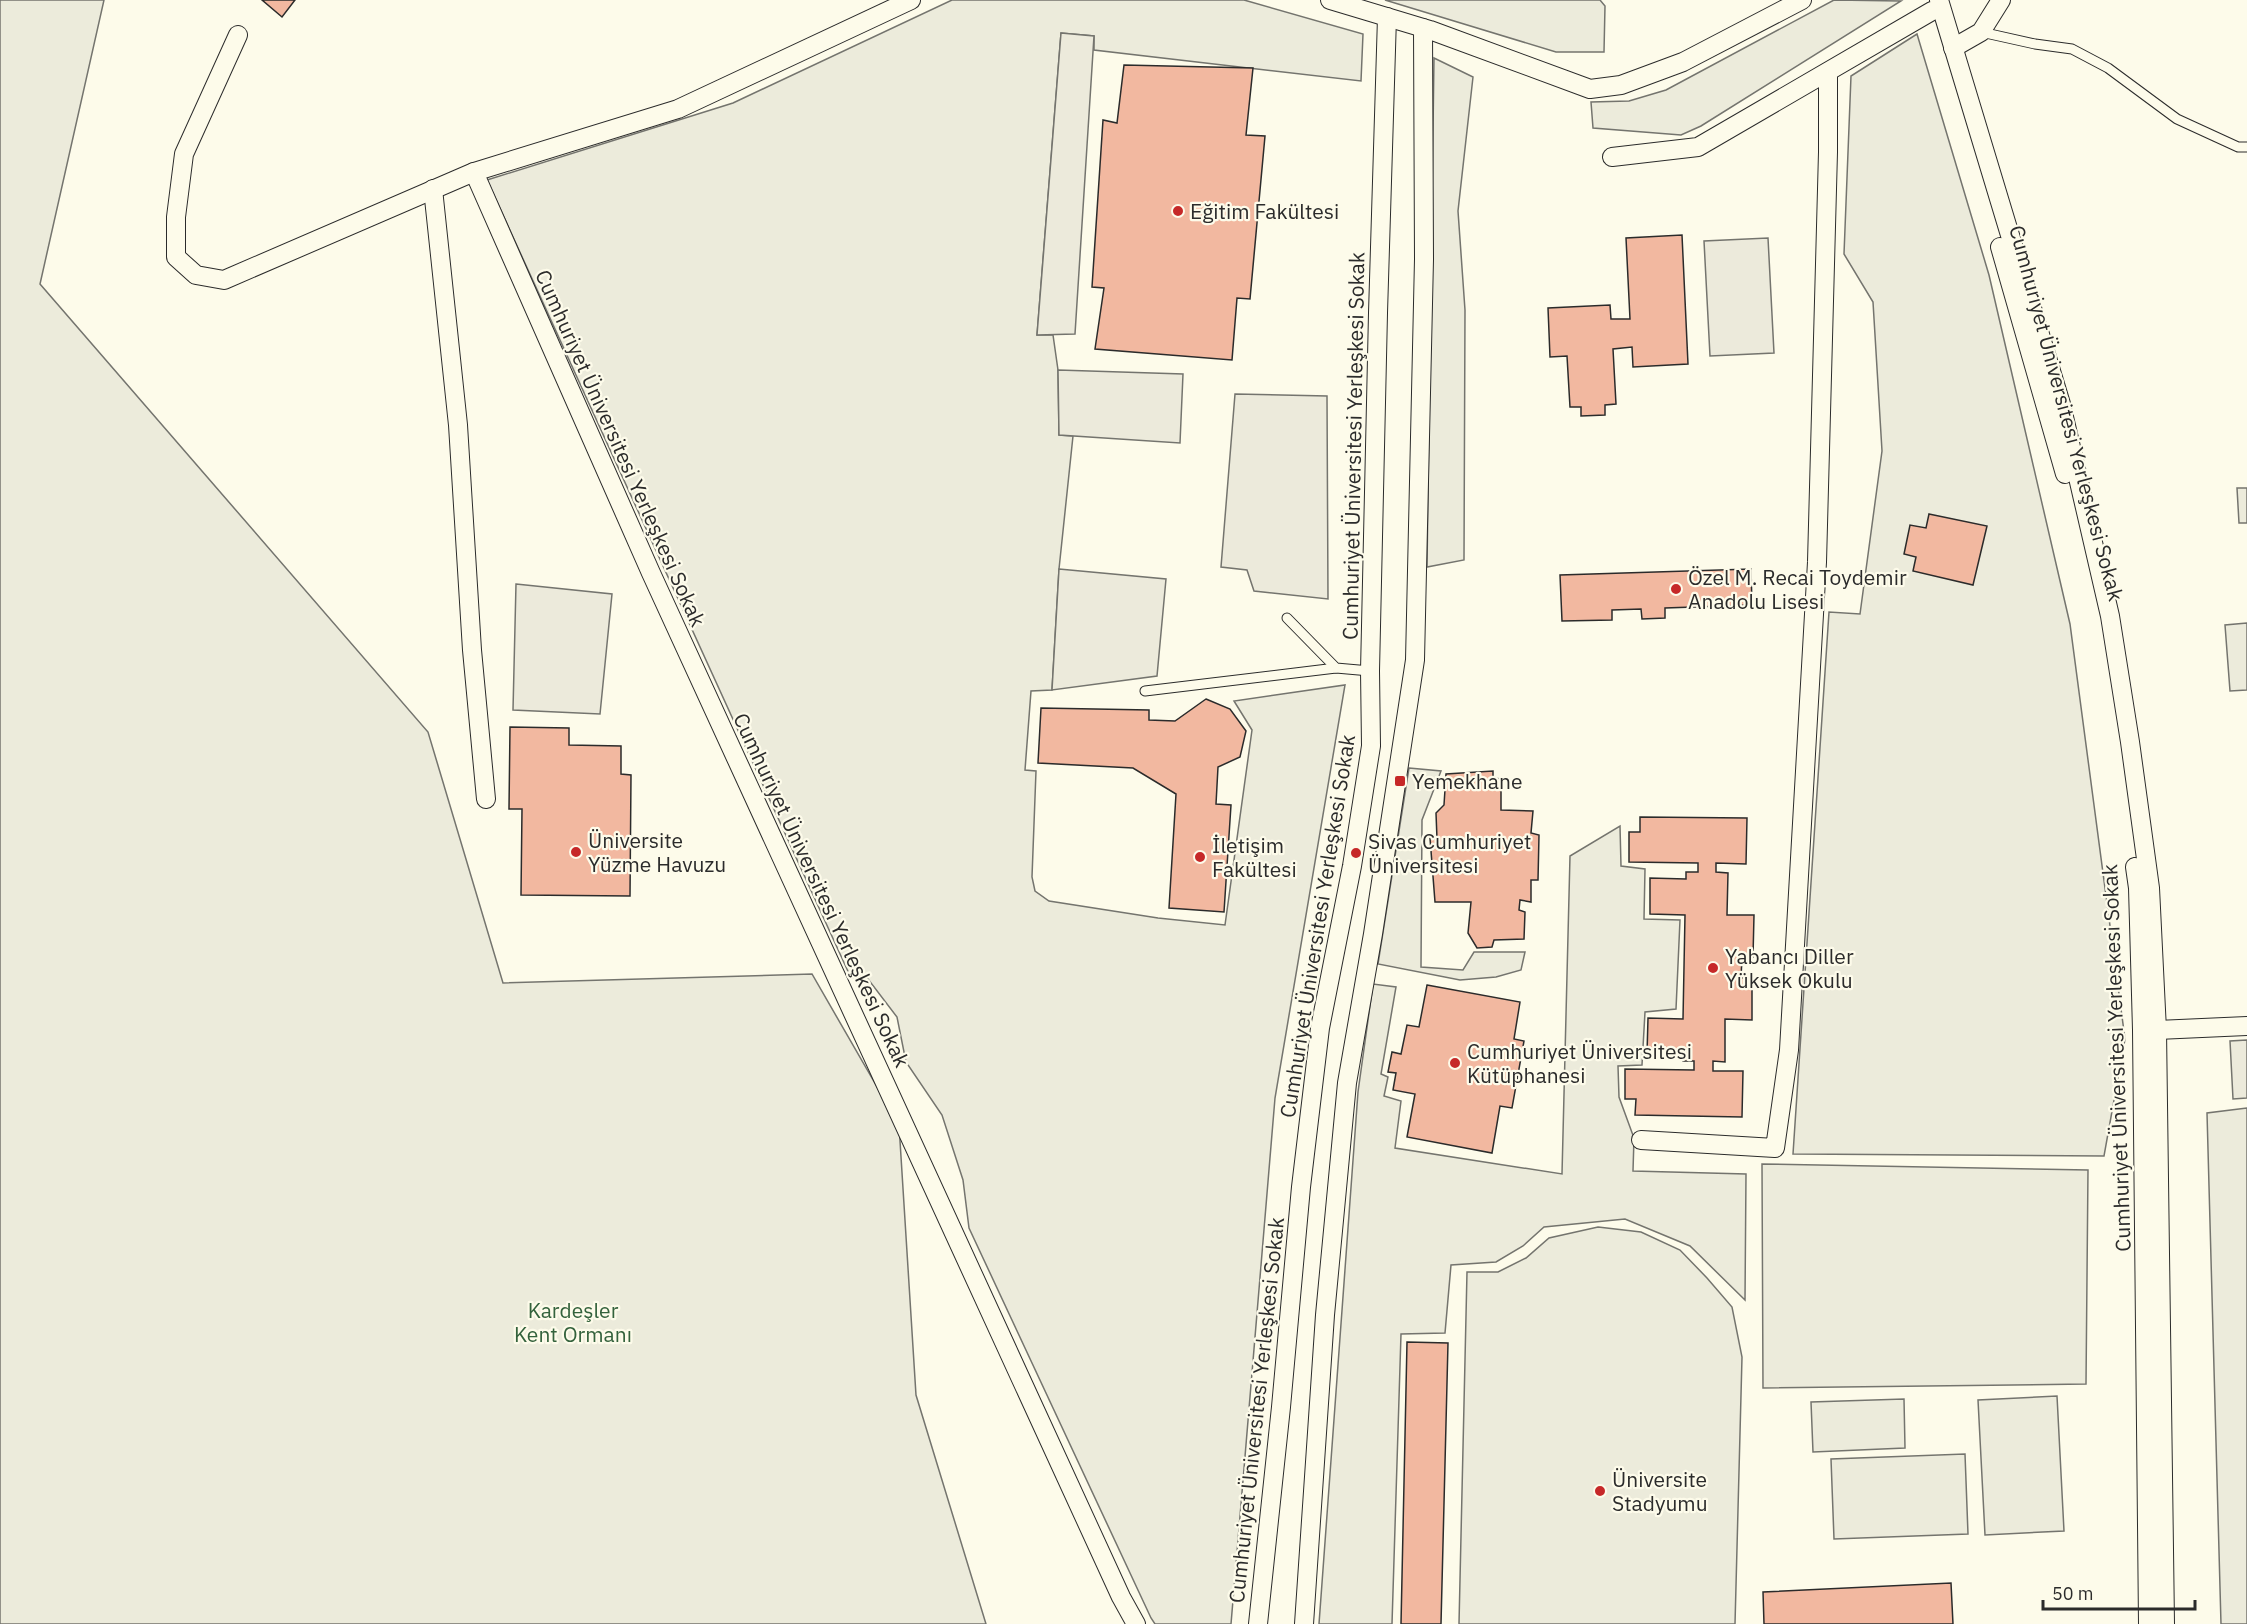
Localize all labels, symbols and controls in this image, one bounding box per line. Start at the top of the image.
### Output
place label: Eğitim Fakültesi [1190,197,1339,225]
marker: Eğitim Fakültesi [1171,204,1185,218]
street label: Cumhuriyet Üniversitesi Yerleşkesi Sokak [2003,222,2131,604]
street label: Cumhuriyet Üniversitesi Yerleşkesi Sokak [1336,252,1370,640]
street label: Cumhuriyet Üniversitesi Yerleşkesi Sokak [529,265,713,631]
place label: Özel M. Recai Toydemir Anadolu Lisesi [1688,563,1907,615]
marker: Özel M. Recai Toydemir Anadolu Lisesi [1669,582,1683,596]
street label: Cumhuriyet Üniversitesi Yerleşkesi Sokak [727,708,917,1072]
street label: Cumhuriyet Üniversitesi Yerleşkesi Sokak [1273,732,1361,1120]
place label: Yemekhane [1412,767,1522,795]
marker: Yemekhane [1393,774,1407,788]
place label: Üniversite Yüzme Havuzu [588,826,726,878]
place label: Sivas Cumhuriyet Üniversitesi [1368,827,1531,879]
place label: İletişim Fakültesi [1212,831,1297,883]
marker: Üniversite Yüzme Havuzu [569,845,583,859]
marker: Sivas Cumhuriyet Üniversitesi [1349,846,1363,860]
marker: İletişim Fakültesi [1193,850,1207,864]
street label: Cumhuriyet Üniversitesi Yerleşkesi Sokak [2095,864,2137,1252]
place label: Yabancı Diller Yüksek Okulu [1725,942,1854,994]
marker: Yabancı Diller Yüksek Okulu [1706,961,1720,975]
place label: Cumhuriyet Üniversitesi Kütüphanesi [1467,1037,1692,1089]
marker: Cumhuriyet Üniversitesi Kütüphanesi [1448,1056,1462,1070]
street label: Cumhuriyet Üniversitesi Yerleşkesi Sokak [1222,1216,1290,1604]
park label: Kardeşler Kent Ormanı [514,1296,632,1348]
place label: Üniversite Stadyumu [1612,1465,1708,1517]
marker: Üniversite Stadyumu [1593,1484,1607,1498]
scale bar [2043,1573,2194,1611]
text: 50 m [2052,1582,2094,1605]

